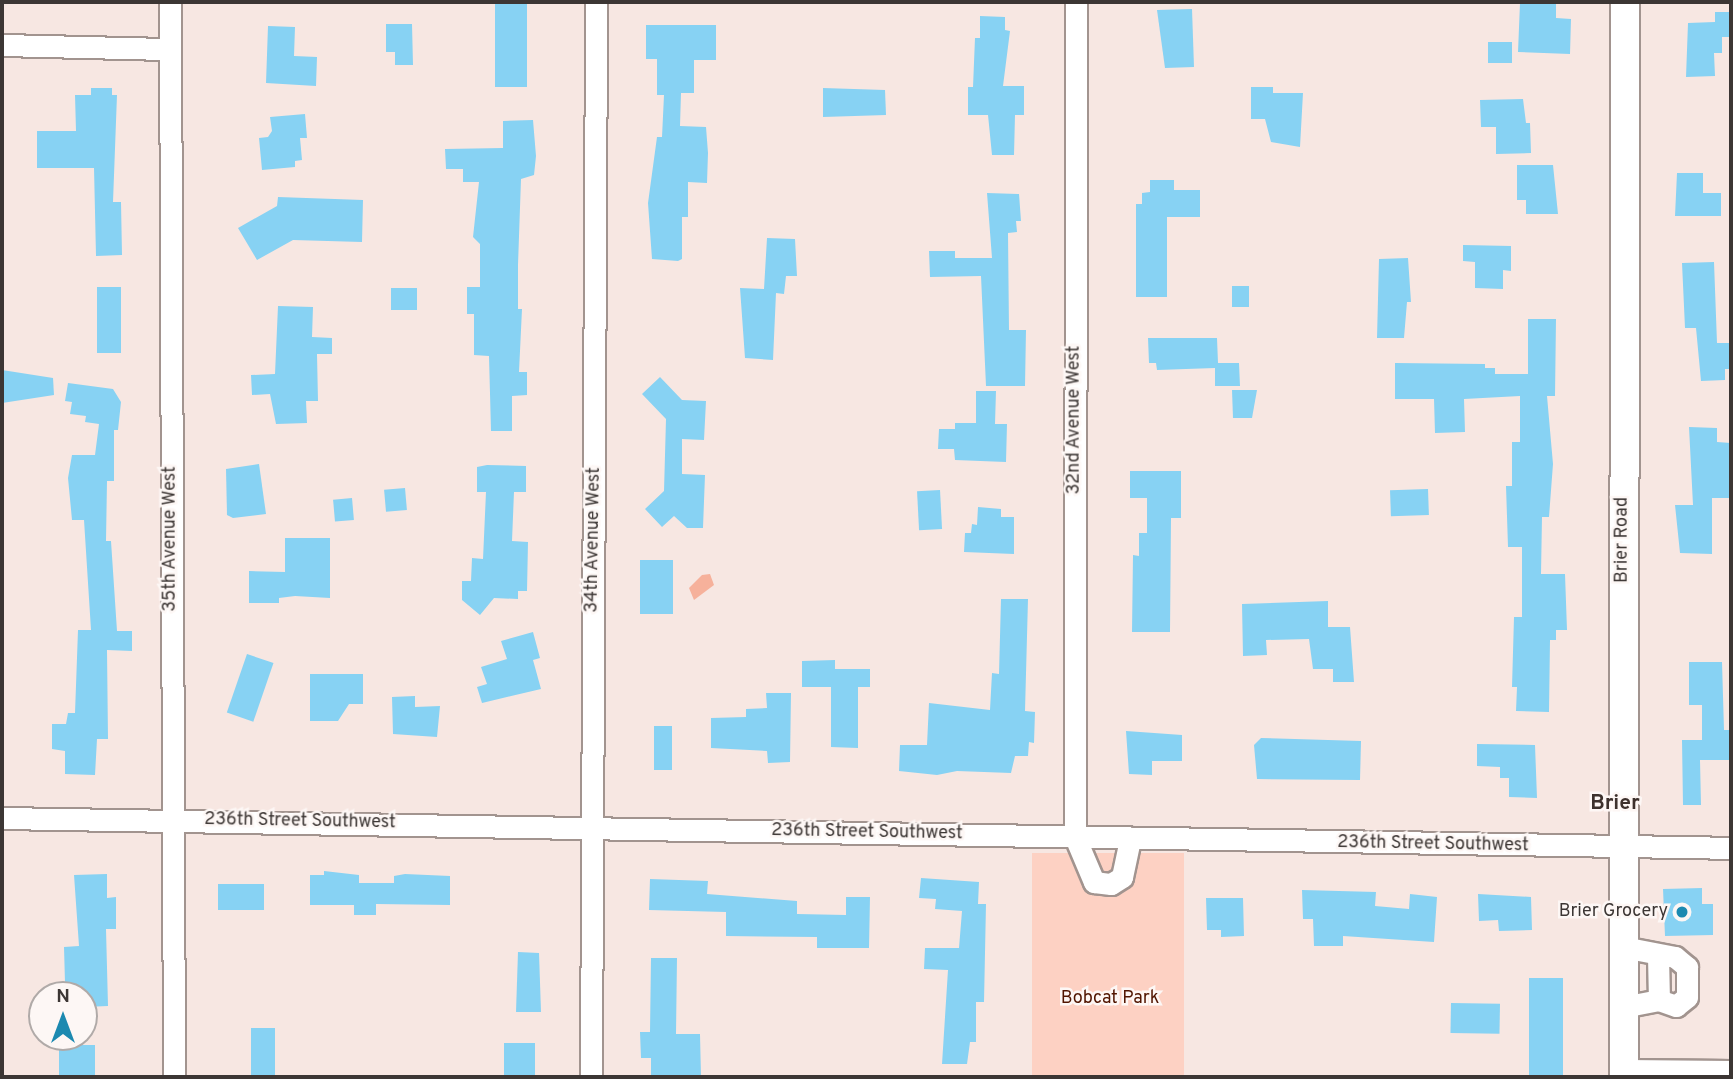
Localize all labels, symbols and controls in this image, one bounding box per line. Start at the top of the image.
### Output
street label: 32nd Avenue West [1064,345,1086,495]
street label: 35th Avenue West [160,466,182,612]
street label: 34th Avenue West [582,467,606,613]
street label: Brier Road [1612,497,1634,583]
district label: Brier [1590,791,1640,817]
street label: 236th Street Southwest [204,810,396,834]
street label: 236th Street Southwest [771,821,963,845]
street label: 236th Street Southwest [1337,833,1529,857]
place label: Brier Grocery [1559,901,1668,923]
marker: Brier Grocery [1674,904,1690,920]
north arrow [28,981,98,1051]
text: N [56,985,70,1009]
park label: Bobcat Park [1061,988,1159,1010]

